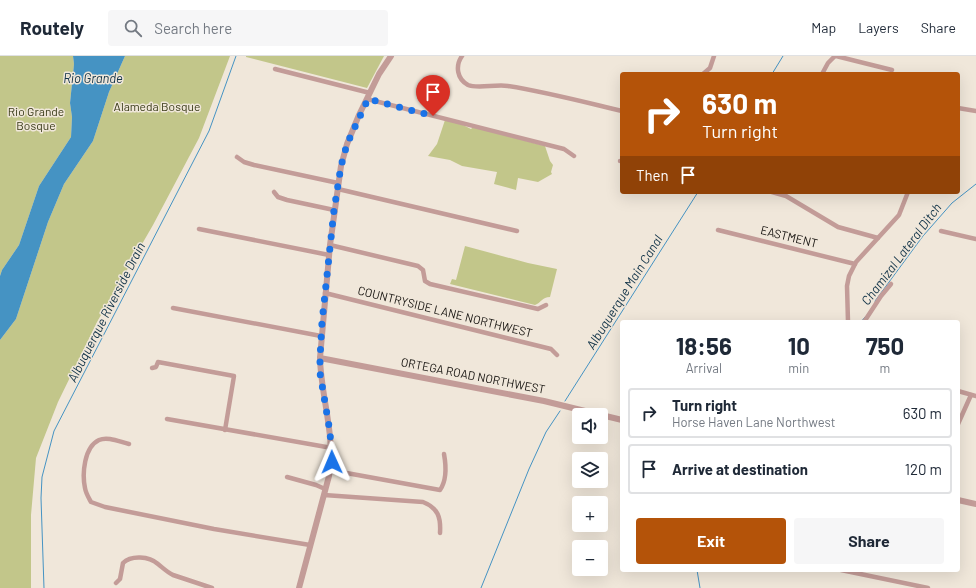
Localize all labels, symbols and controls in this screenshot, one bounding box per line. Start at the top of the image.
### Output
search box [108,10,388,46]
text: Routely [20,16,84,39]
icon: search [122,17,144,39]
text: Search here [154,19,232,37]
text: Map [811,19,836,36]
text: Layers [858,19,899,36]
text: Share [921,19,956,36]
water label: Rio Grande [63,70,123,86]
pin [416,75,450,116]
icon: arrive [422,81,444,103]
text: 630 m [702,86,777,120]
icon: right [636,88,688,140]
park label: Alameda Bosque [114,99,200,113]
park label: Rio Grande Bosque [8,104,64,132]
text: Turn right [702,120,778,142]
icon: arrive [677,164,699,186]
text: Then [636,166,669,184]
water label: Chamizal Lateral Ditch [857,200,945,308]
street label: EASTMENT [759,222,819,250]
water label: Albuquerque Main Canal [582,232,666,352]
water label: Albuquerque Riverside Drain [64,239,148,385]
street label: COUNTRYSIDE LANE NORTHWEST [356,283,534,340]
text: 18:56 [676,331,732,360]
text: 10 [788,331,810,360]
text: 750 [866,331,904,360]
street label: ORTEGA ROAD NORTHWEST [400,354,547,396]
text: Arrival [686,360,722,376]
text: min [788,360,809,376]
text: m [880,360,890,376]
text: Turn right [672,396,737,414]
icon: right [638,402,660,424]
text: 630 m [903,404,942,422]
map controls [572,408,608,576]
button: sound [572,408,608,444]
text: Horse Haven Lane Northwest [672,414,835,430]
position arrow [311,441,353,483]
button: layers [572,452,608,488]
icon: arrive [638,458,660,480]
text: Arrive at destination [672,460,808,478]
text: 120 m [905,460,942,478]
button: + [572,496,608,532]
button: Exit [636,518,786,564]
button: Share [794,518,944,564]
button: − [572,540,608,576]

